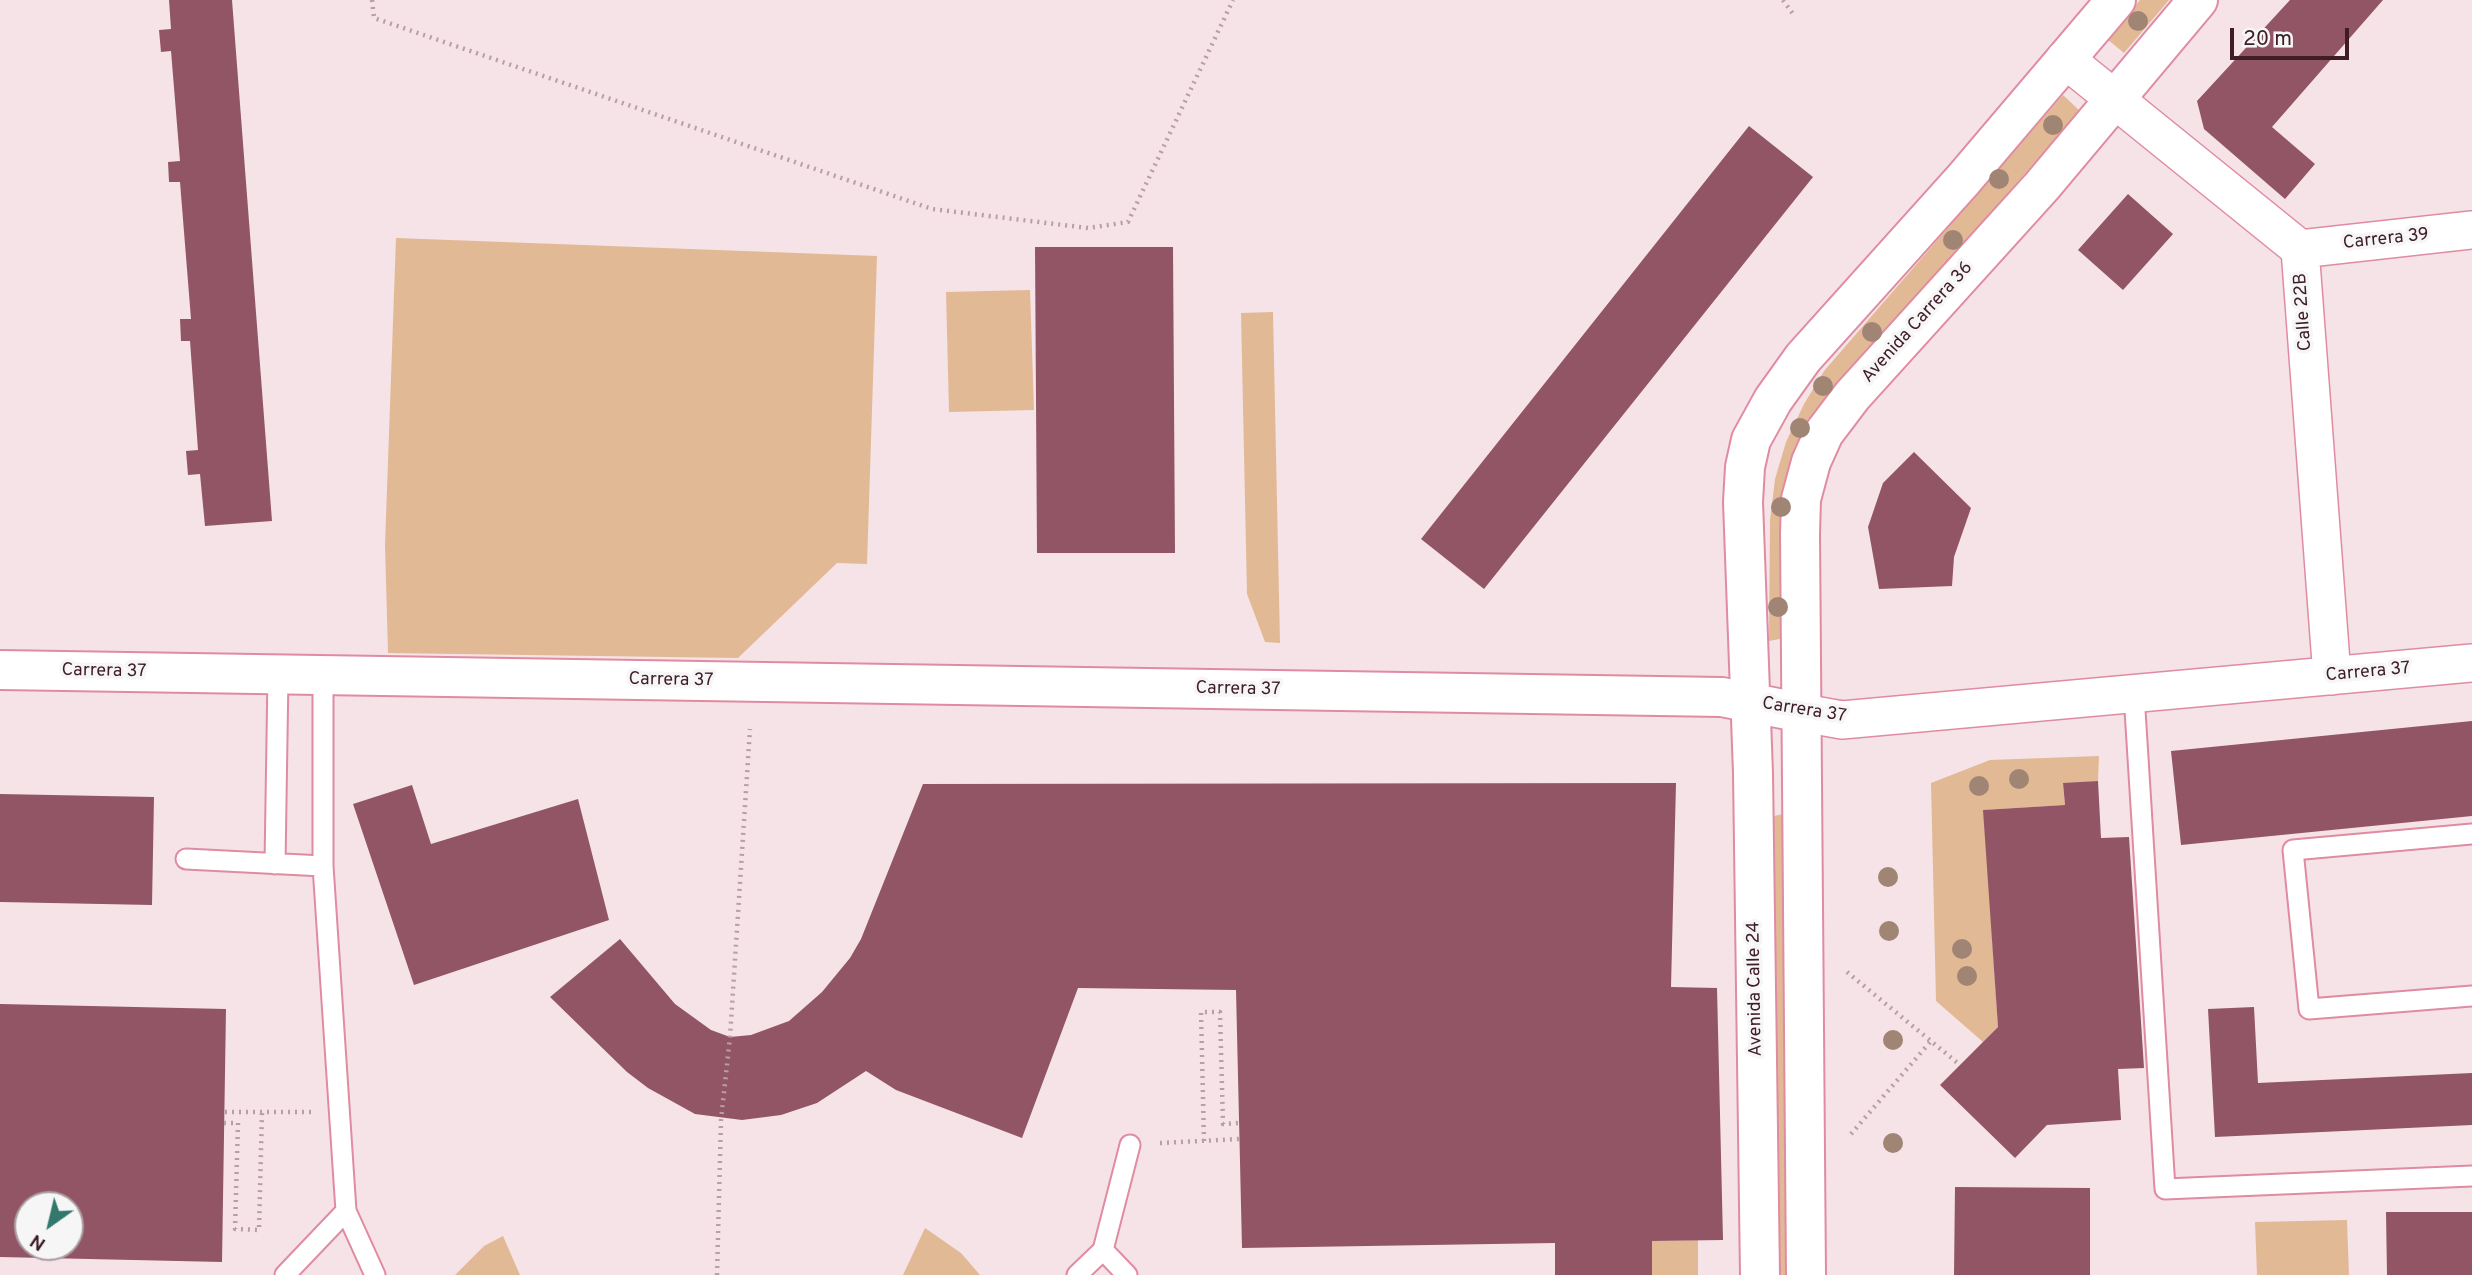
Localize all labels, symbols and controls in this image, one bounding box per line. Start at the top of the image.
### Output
scale bar [2234,14,2353,58]
text: 20 m [2243,26,2292,53]
street label: Carrera 39 [2342,225,2430,255]
street label: Avenida Carrera 36 [1858,258,1978,388]
street label: Calle 22B [2290,272,2318,352]
street label: Carrera 37 [2325,659,2411,687]
street label: Carrera 37 [61,660,147,684]
street label: Carrera 37 [628,669,714,693]
street label: Carrera 37 [1195,678,1281,702]
street label: Carrera 37 [1760,694,1848,728]
street label: Avenida Calle 24 [1744,921,1768,1057]
north arrow [14,1191,84,1261]
text: N [26,1228,51,1256]

